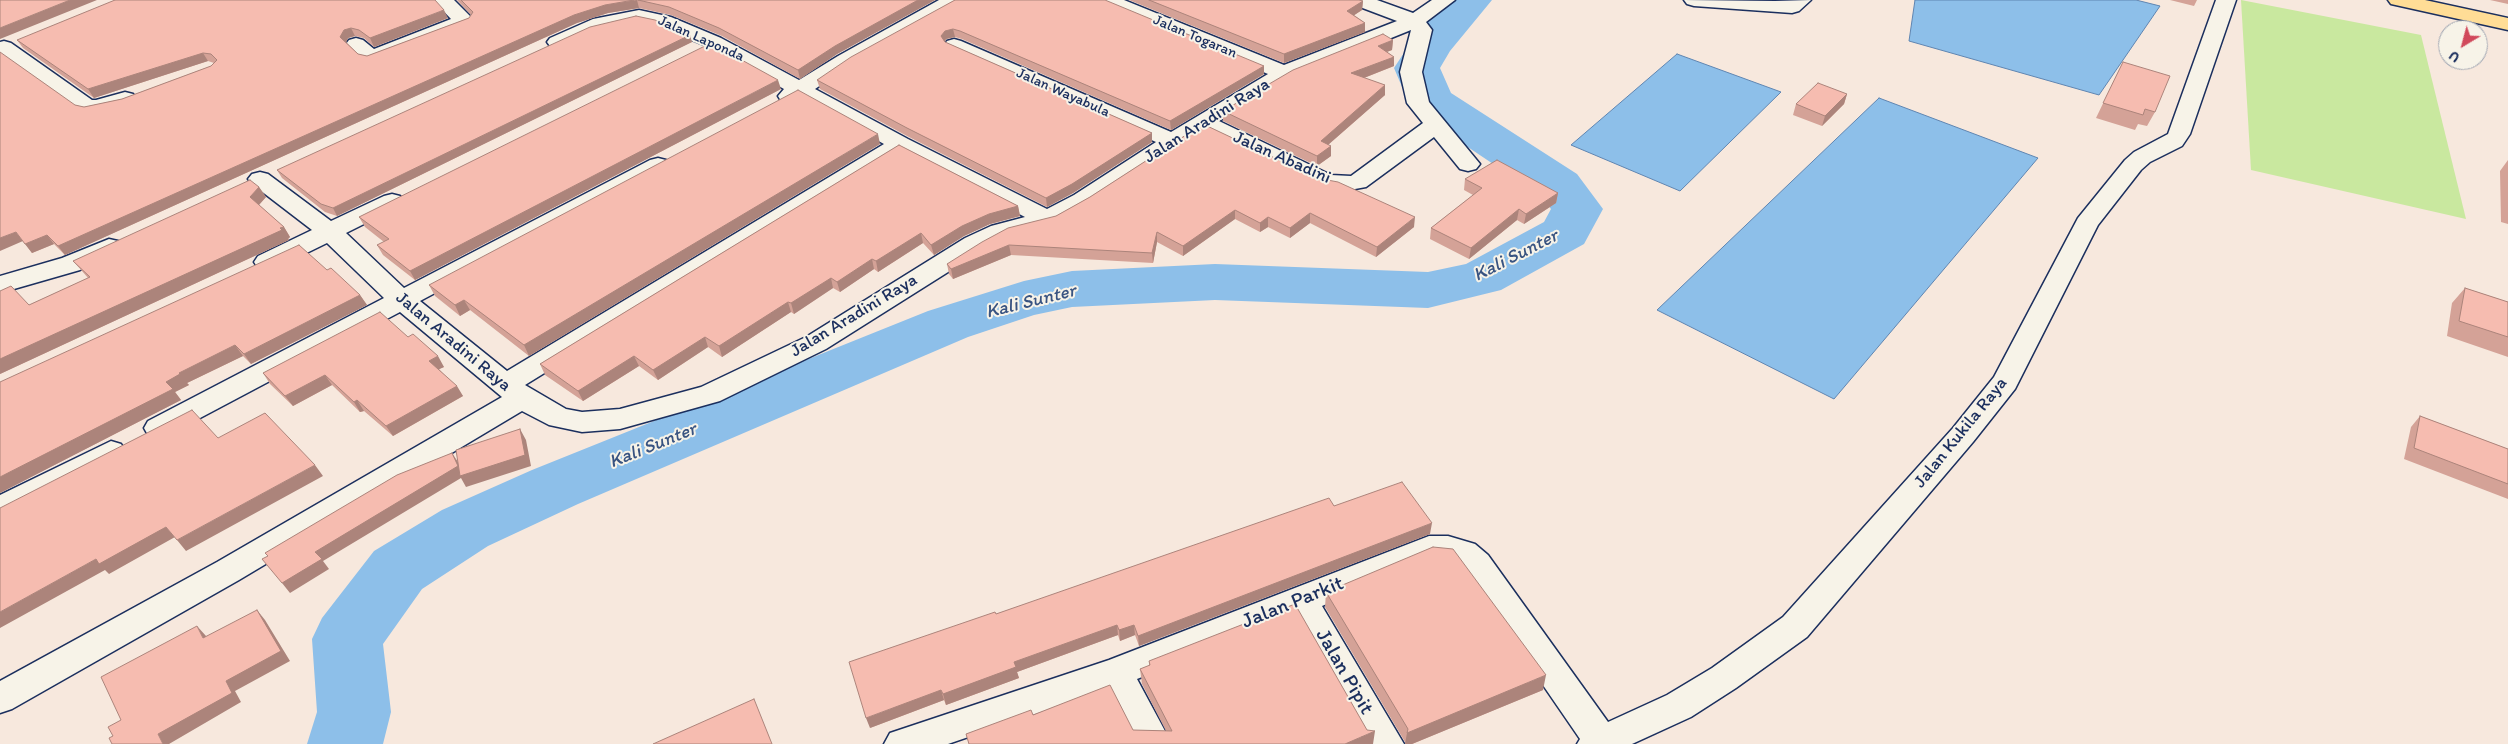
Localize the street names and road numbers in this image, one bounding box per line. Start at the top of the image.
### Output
street label: Jalan Togaran [1150,11,1240,63]
street label: Jalan Laponda [655,12,747,66]
street label: Jalan Wayabula [1013,64,1113,122]
street label: Jalan Aradini Raya [1140,74,1274,168]
street label: Jalan Abadini [1230,127,1334,189]
street label: Jalan Aradini Raya [787,270,921,362]
street label: Jalan Aradini Raya [391,287,515,397]
street label: Jalan Kukila Raya [1910,373,2012,493]
street label: Jalan Parkit [1238,571,1348,635]
street label: Jalan Pipit [1309,625,1379,719]

